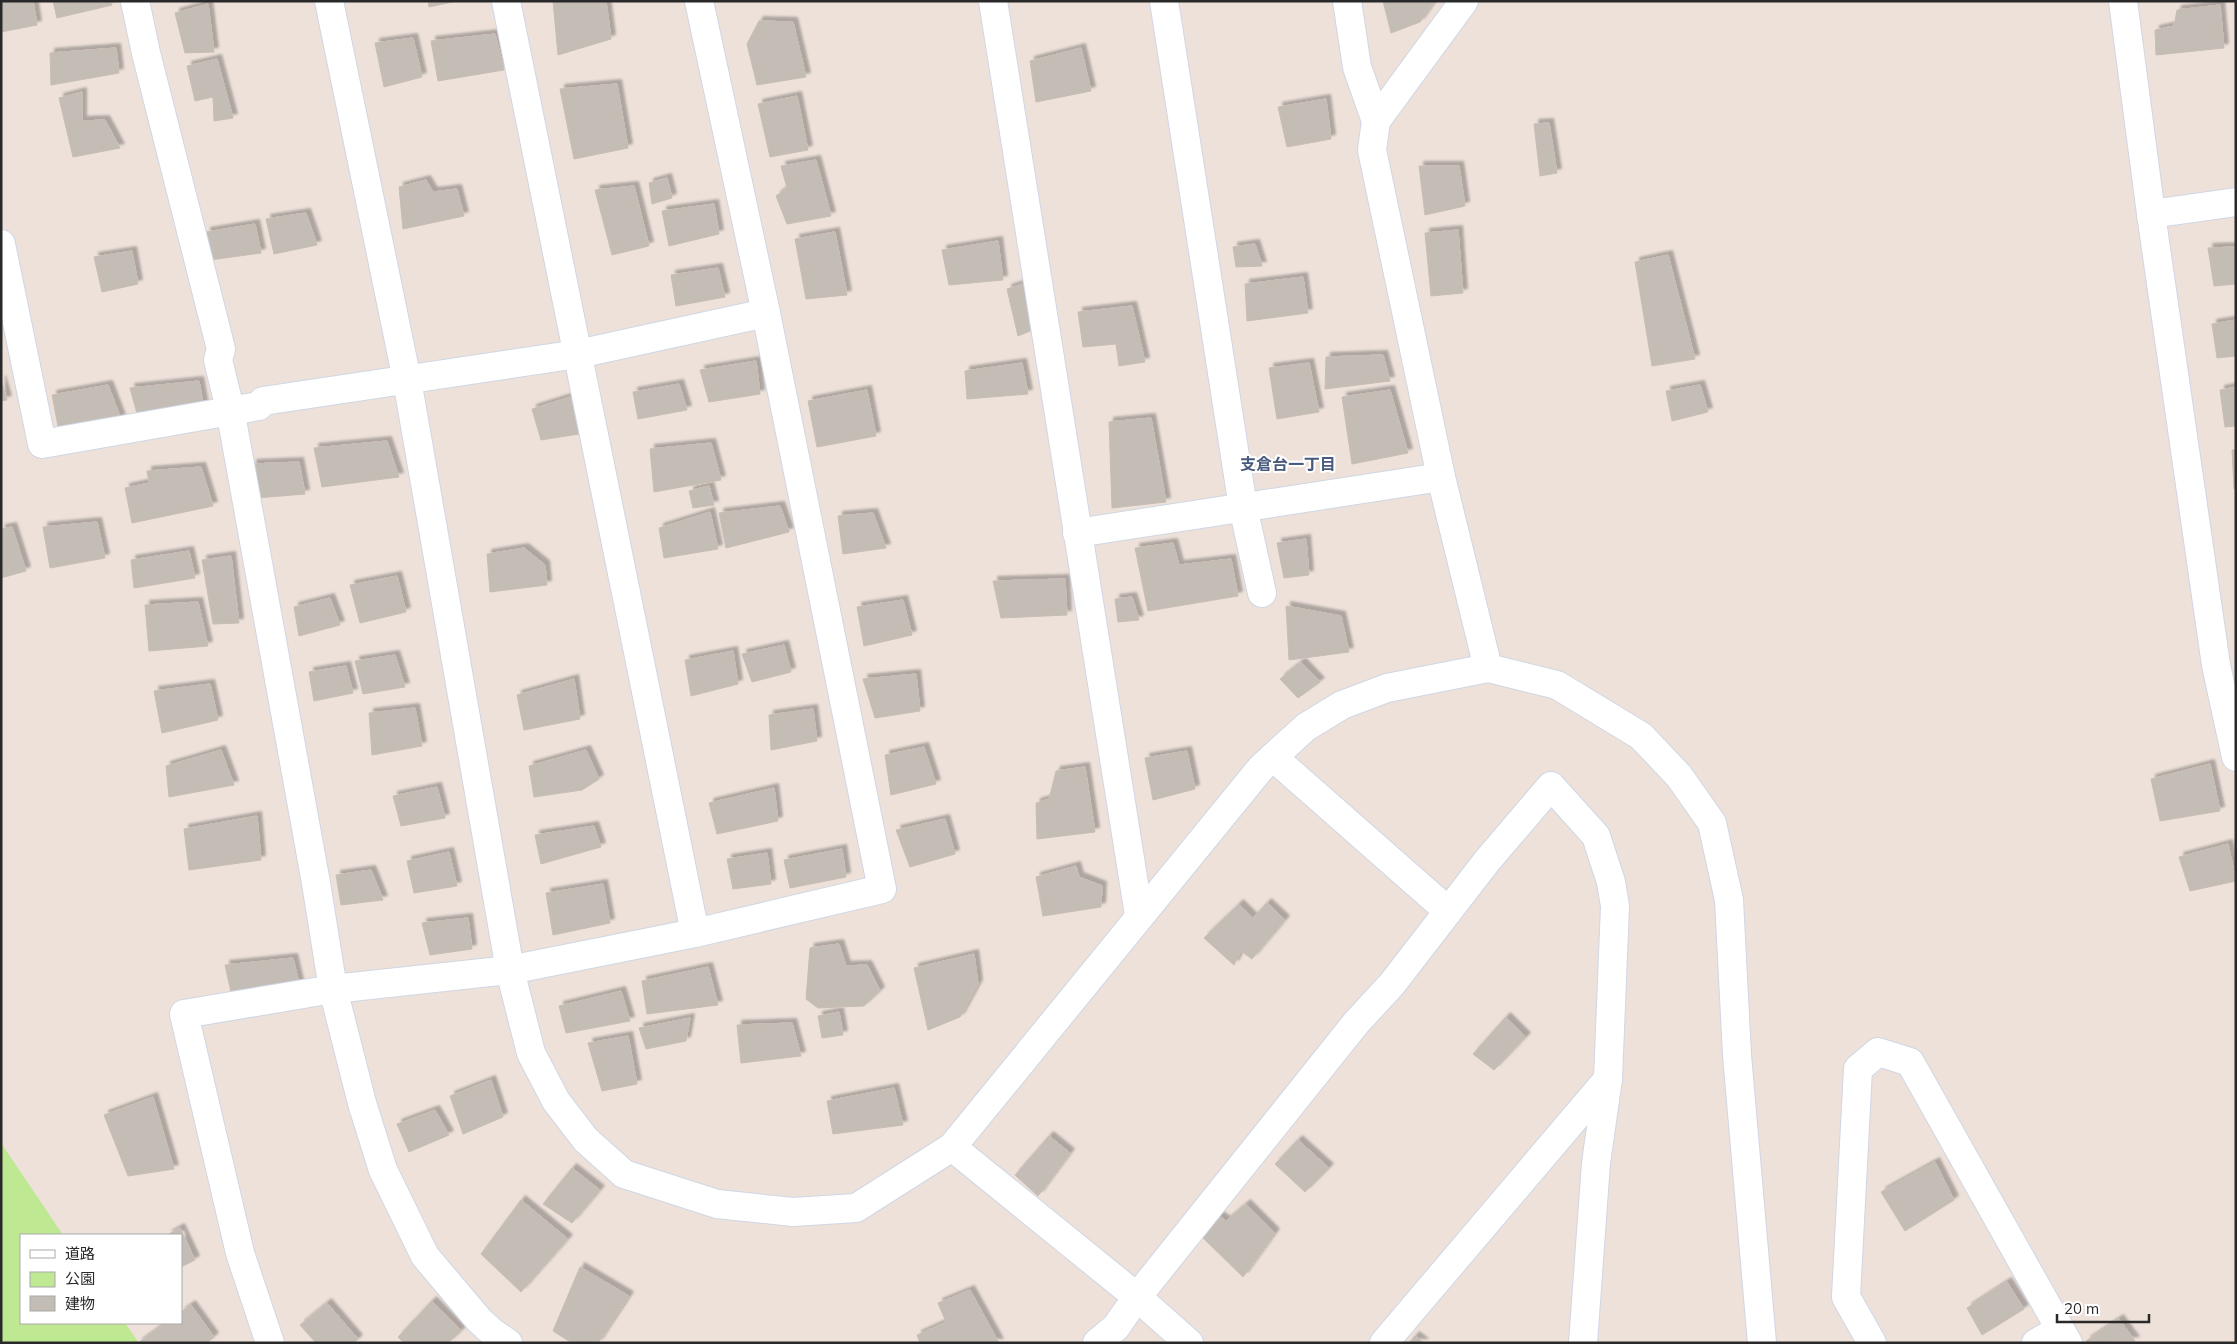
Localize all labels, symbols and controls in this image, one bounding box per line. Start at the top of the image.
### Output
district label: 支倉台一丁目 [1240,454,1336,474]
legend [20,1234,182,1324]
text: 道路 [65,1244,95,1263]
text: 公園 [65,1269,95,1288]
scale bar [2057,1292,2150,1324]
text: 建物 [65,1294,95,1313]
text: 20 m [2064,1299,2099,1318]

